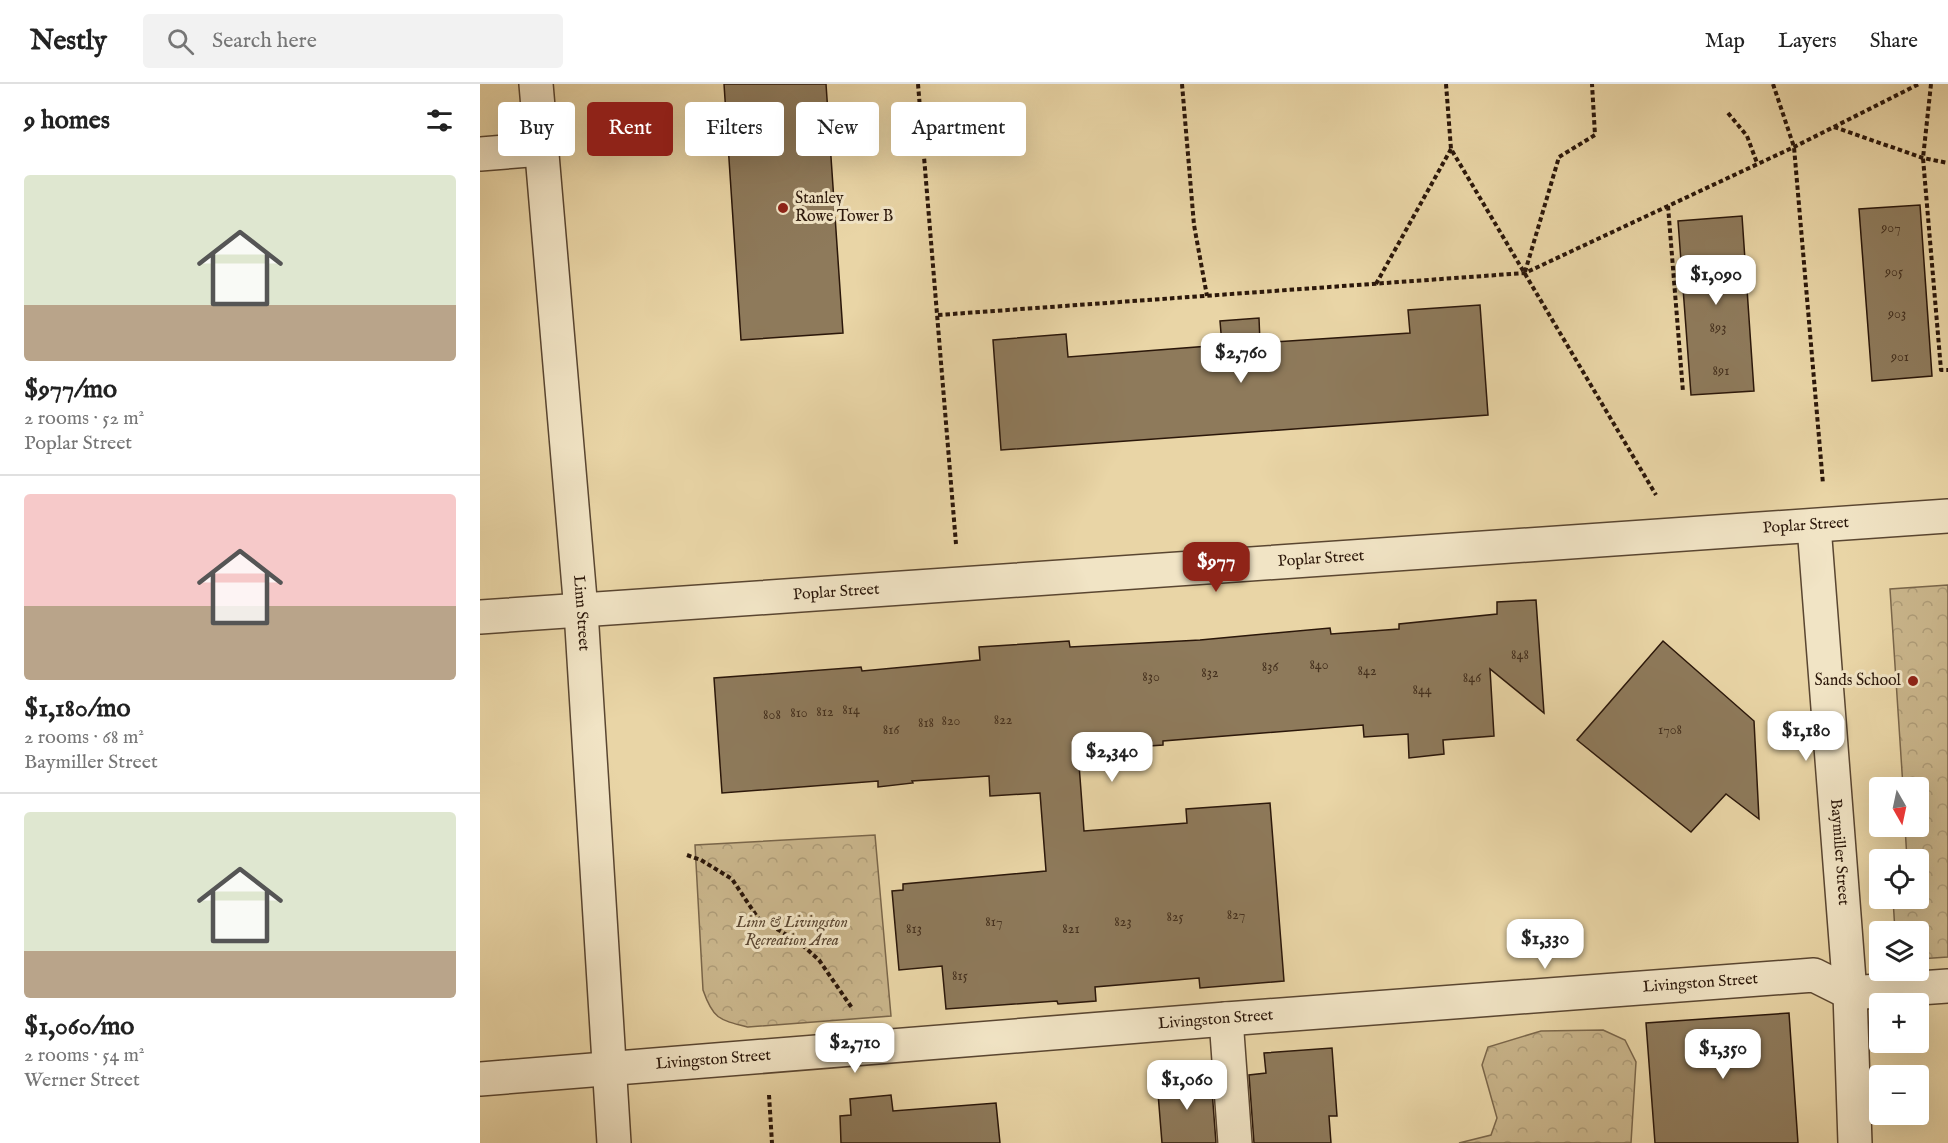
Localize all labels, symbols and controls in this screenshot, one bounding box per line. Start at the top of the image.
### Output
search box [143,14,563,68]
text: Nestly [30,24,107,59]
icon: search [164,25,197,58]
text: Search here [212,27,317,55]
text: Map [1705,28,1745,55]
text: Layers [1778,28,1837,55]
text: Share [1870,28,1918,55]
chip: Buy [498,102,575,156]
chip: Rent [587,102,673,156]
chip: Filters [685,102,784,156]
chip: New [796,102,879,156]
chip: Apartment [891,102,1026,156]
text: 9 homes [24,104,110,137]
icon: filters [423,104,456,137]
place label: Stanley Rowe Tower B [795,189,893,227]
marker: Stanley Rowe Tower B [776,201,790,215]
icon: home [186,214,294,322]
house number: 907 [1880,219,1901,237]
pin: $1,090 [1667,255,1765,306]
text: $1,090 [1690,262,1742,287]
house number: 905 [1884,263,1903,281]
house number: 903 [1887,305,1906,323]
house number: 893 [1710,319,1726,337]
pin: $2,760 [1192,333,1290,384]
text: $2,760 [1215,340,1267,365]
house number: 901 [1890,348,1909,366]
house number: 891 [1713,362,1729,380]
text: $977/mo [24,373,117,406]
text: 2 rooms · 52 m² [24,406,144,431]
text: Poplar Street [24,431,132,456]
street label: Poplar Street [1762,513,1850,539]
icon: home [186,533,294,641]
pin: $977 [1180,542,1252,593]
street label: Poplar Street [1277,546,1365,572]
text: $977 [1197,549,1235,574]
street label: Linn Street [568,574,593,652]
street label: Poplar Street [792,580,881,605]
house number: 848 [1511,646,1529,664]
house number: 840 [1309,656,1329,674]
house number: 836 [1262,658,1279,676]
house number: 842 [1358,662,1377,680]
house number: 832 [1201,664,1219,682]
house number: 830 [1142,668,1160,686]
house number: 846 [1463,669,1482,687]
place label: Sands School [1815,671,1902,691]
marker: Sands School [1906,674,1920,688]
house number: 844 [1412,681,1432,699]
text: $1,180/mo [24,692,131,725]
house number: 814 [842,701,860,719]
house number: 812 [816,703,834,721]
house number: 810 [790,704,808,722]
house number: 808 [763,706,781,724]
house number: 822 [994,711,1013,729]
pin: $1,180 [1757,711,1855,762]
house number: 820 [942,712,961,730]
house number: 818 [918,714,934,732]
text: $1,180 [1782,718,1830,743]
house number: 816 [883,721,900,739]
house number: 1708 [1658,721,1682,739]
text: 2 rooms · 68 m² [24,725,144,750]
pin: $2,340 [1063,732,1161,783]
text: $2,340 [1086,739,1138,764]
text: Baymiller Street [24,750,158,775]
north arrow [1869,777,1929,837]
map controls [1869,777,1929,1125]
street label: Baymiller Street [1825,798,1853,907]
button: locate [1869,849,1929,909]
icon: home [186,851,294,959]
house number: 827 [1227,906,1245,924]
house number: 825 [1166,908,1184,926]
park label: Linn & Livingston Recreation Area [735,913,848,951]
house number: 817 [985,913,1003,931]
house number: 823 [1114,913,1132,931]
pin: $1,330 [1496,919,1594,970]
house number: 813 [906,920,922,938]
house number: 821 [1062,920,1080,938]
button: layers [1869,921,1929,981]
text: $1,330 [1521,926,1569,951]
house number: 815 [952,967,968,985]
street label: Livingston Street [1642,969,1759,998]
button: + [1869,993,1929,1053]
street label: Livingston Street [1157,1005,1275,1034]
text: $1,060/mo [24,1010,134,1043]
pin: $2,710 [806,1023,904,1074]
pin: $1,350 [1674,1029,1772,1080]
text: $2,710 [829,1030,881,1055]
text: $1,350 [1699,1036,1747,1061]
text: 2 rooms · 54 m² [24,1043,145,1068]
street label: Livingston Street [655,1046,772,1075]
pin: $1,060 [1138,1060,1236,1111]
button: − [1869,1065,1929,1125]
text: $1,060 [1161,1067,1213,1092]
text: Werner Street [24,1068,140,1093]

